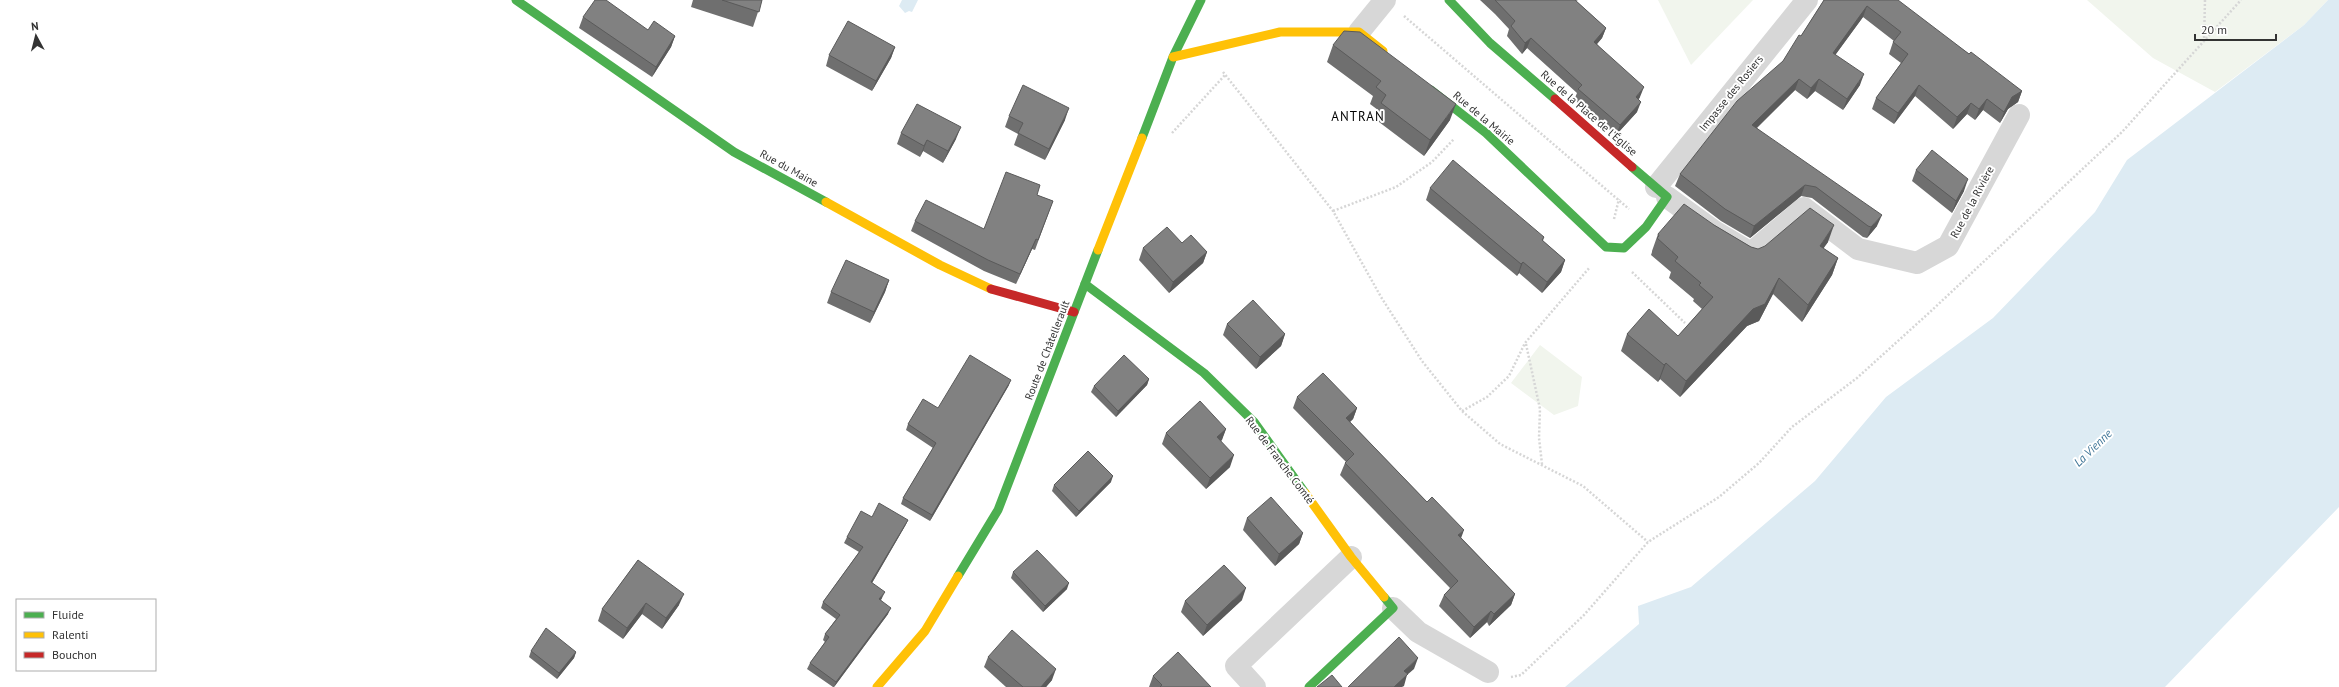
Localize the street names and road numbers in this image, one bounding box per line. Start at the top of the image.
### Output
street label: Impasse des Rosiers [1696,52,1766,134]
street label: Rue de la Place de l'Église [1538,67,1640,159]
street label: Rue de la Mairie [1450,88,1518,148]
street label: Rue du Maine [757,146,821,190]
street label: Rue de la Rivière [1947,163,1997,240]
street label: Route de Châtellerault [1022,298,1073,402]
street label: Rue de Franche Comté [1243,414,1318,507]

